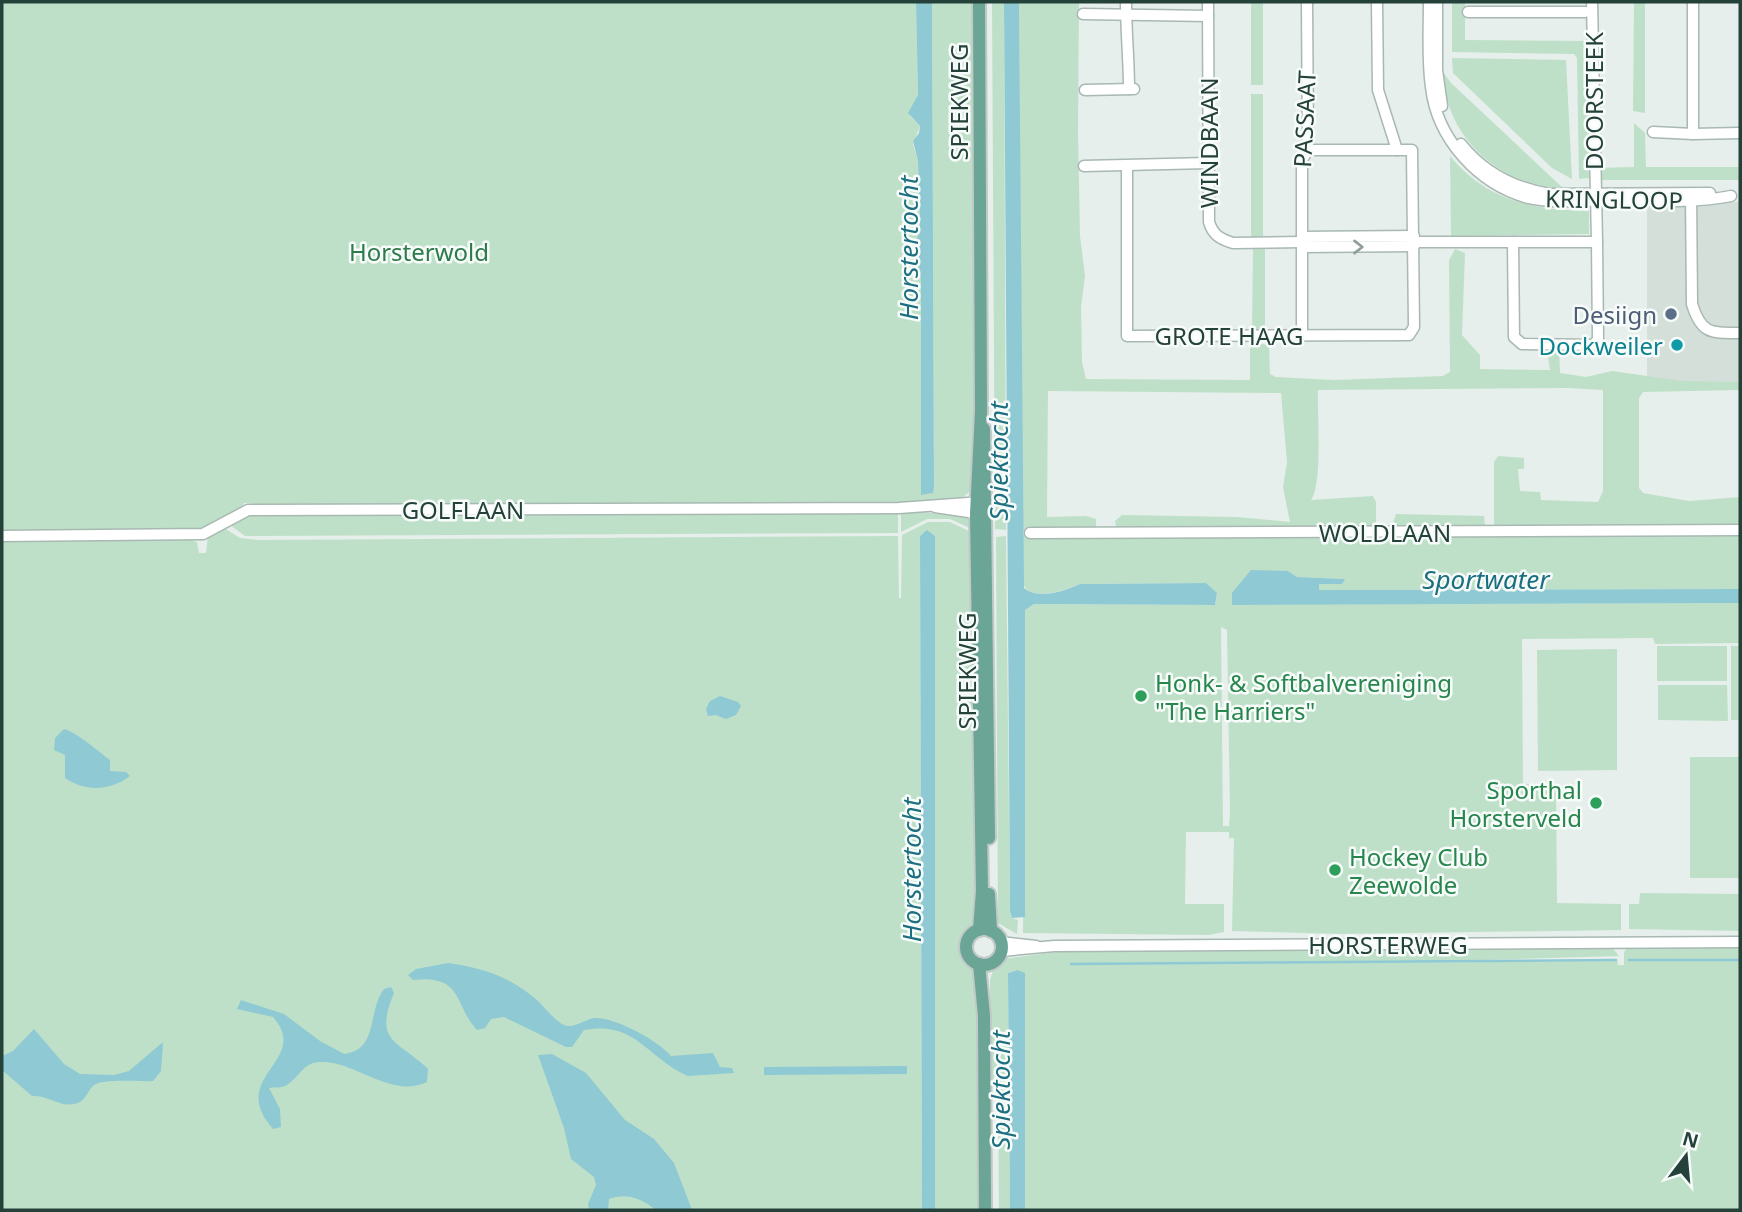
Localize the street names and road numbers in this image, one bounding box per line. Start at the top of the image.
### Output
street label: DOORSTEEK [1577,32,1610,170]
street label: SPIEKWEG [942,43,975,161]
street label: PASSAAT [1285,69,1323,168]
street label: WINDBAAN [1192,78,1225,208]
street label: KRINGLOOP [1545,181,1683,217]
street label: GROTE HAAG [1155,319,1303,352]
street label: GOLFLAAN [402,493,524,526]
street label: WOLDLAAN [1319,516,1451,549]
street label: SPIEKWEG [950,612,983,730]
street label: HORSTERWEG [1308,928,1468,961]

